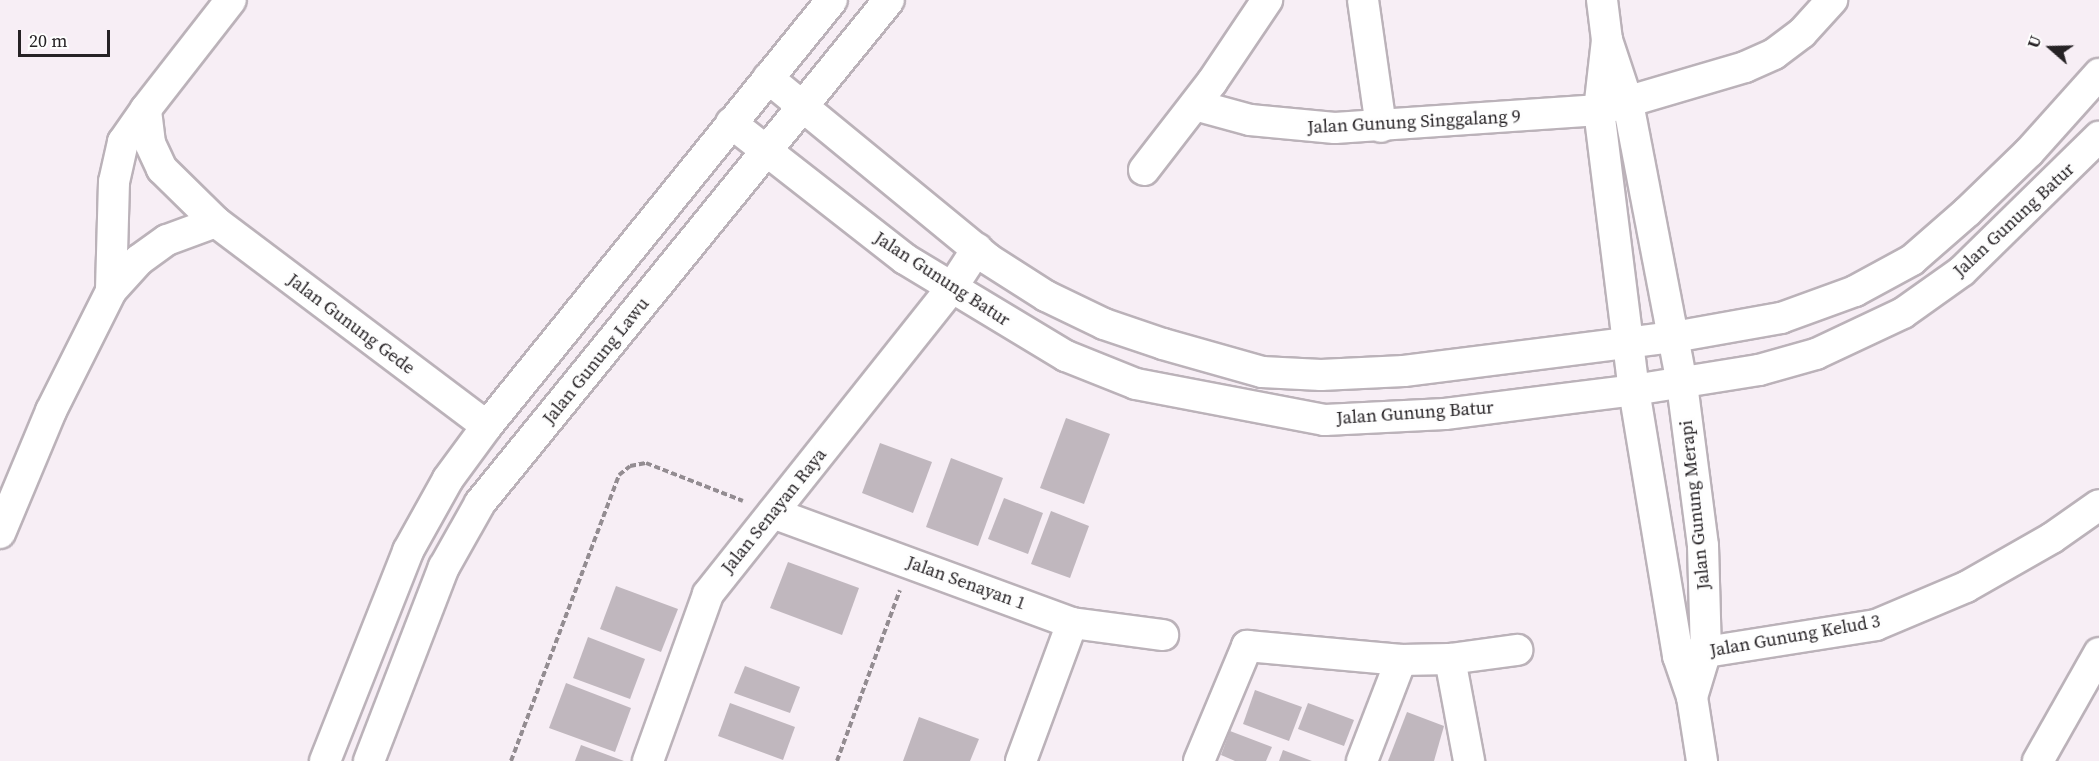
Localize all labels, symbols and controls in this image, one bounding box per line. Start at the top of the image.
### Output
scale bar [21,18,112,56]
north arrow [2021,18,2081,78]
text: 20 m [29,28,67,53]
text: U [2022,33,2046,51]
street label: Jalan Gunung Singgalang 9 [1307,106,1521,138]
street label: Jalan Gunung Batur [1949,158,2079,282]
street label: Jalan Gunung Batur [870,227,1014,331]
street label: Jalan Gunung Gede [283,269,419,379]
street label: Jalan Gunung Lawu [538,293,654,429]
street label: Jalan Gunung Batur [1336,397,1494,429]
street label: Jalan Gunung Merapi [1675,419,1715,591]
street label: Jalan Senayan Raya [717,444,831,578]
street label: Jalan Senayan 1 [903,551,1029,615]
street label: Jalan Gunung Kelud 3 [1708,610,1882,662]

